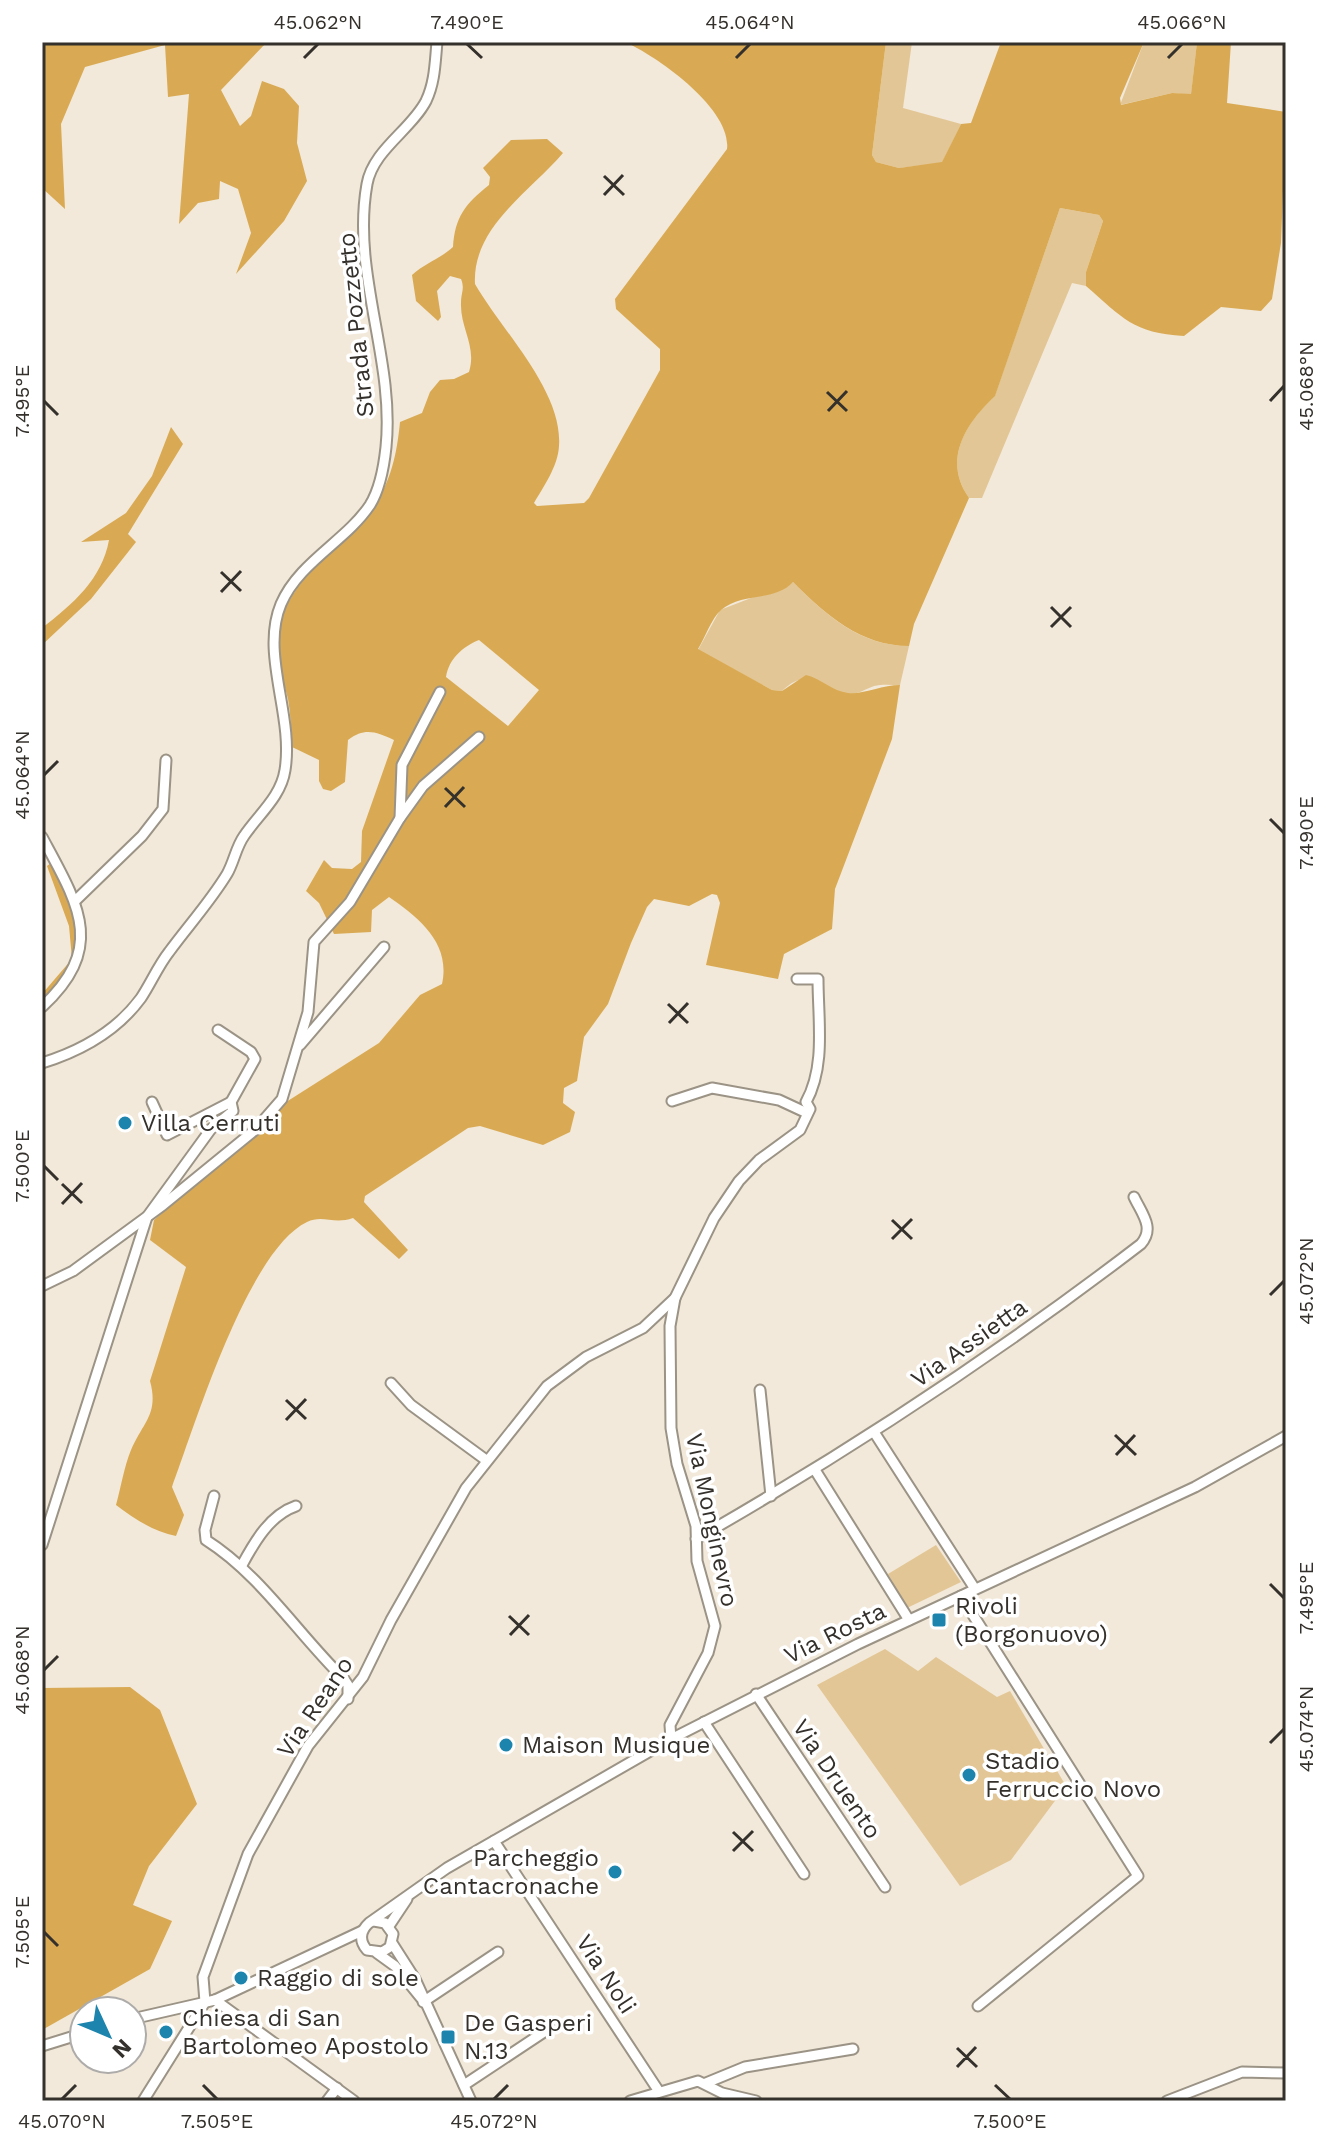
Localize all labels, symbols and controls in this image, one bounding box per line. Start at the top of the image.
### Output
text: 45.062°N [274,10,362,34]
text: 7.490°E [430,10,504,34]
text: 45.064°N [705,10,795,34]
text: 45.066°N [1137,10,1227,34]
street label: Strada Pozzetto [332,231,380,419]
text: 45.068°N [1294,341,1318,431]
text: 7.495°E [10,365,34,437]
text: 45.064°N [10,730,34,820]
text: 7.490°E [1294,796,1318,870]
place label: Villa Cerruti [141,1109,280,1137]
marker: Villa Cerruti [116,1114,134,1132]
text: 7.500°E [10,1129,34,1203]
text: 45.072°N [1294,1237,1318,1325]
street label: Via Assietta [906,1293,1032,1393]
street label: Via Monginevro [680,1431,744,1609]
text: 7.495°E [1294,1562,1318,1634]
place label: Rivoli (Borgonuovo) [955,1592,1108,1648]
street label: Via Rosta [780,1596,890,1670]
marker: Rivoli (Borgonuovo) [930,1611,948,1629]
text: 45.068°N [10,1625,34,1715]
street label: Via Reano [271,1651,359,1763]
text: 45.074°N [1294,1686,1318,1772]
street label: Via Druento [787,1714,887,1844]
place label: Maison Musique [522,1731,710,1759]
marker: Maison Musique [497,1736,515,1754]
place label: Stadio Ferruccio Novo [985,1747,1161,1803]
marker: Stadio Ferruccio Novo [960,1766,978,1784]
place label: Parcheggio Cantacronache [423,1844,599,1900]
marker: Parcheggio Cantacronache [606,1863,624,1881]
text: 7.505°E [10,1896,34,1968]
street label: Via Noli [570,1929,642,2019]
place label: Raggio di sole [257,1964,419,1992]
marker: Raggio di sole [232,1969,250,1987]
north arrow [68,1995,148,2075]
place label: Chiesa di San Bartolomeo Apostolo [182,2004,429,2060]
place label: De Gasperi N.13 [464,2009,592,2065]
marker: Chiesa di San Bartolomeo Apostolo [157,2023,175,2041]
marker: De Gasperi N.13 [439,2028,457,2046]
text: N [107,2034,137,2063]
text: 45.070°N [18,2109,106,2133]
text: 7.505°E [181,2109,253,2133]
text: 45.072°N [450,2109,538,2133]
text: 7.500°E [973,2109,1047,2133]

